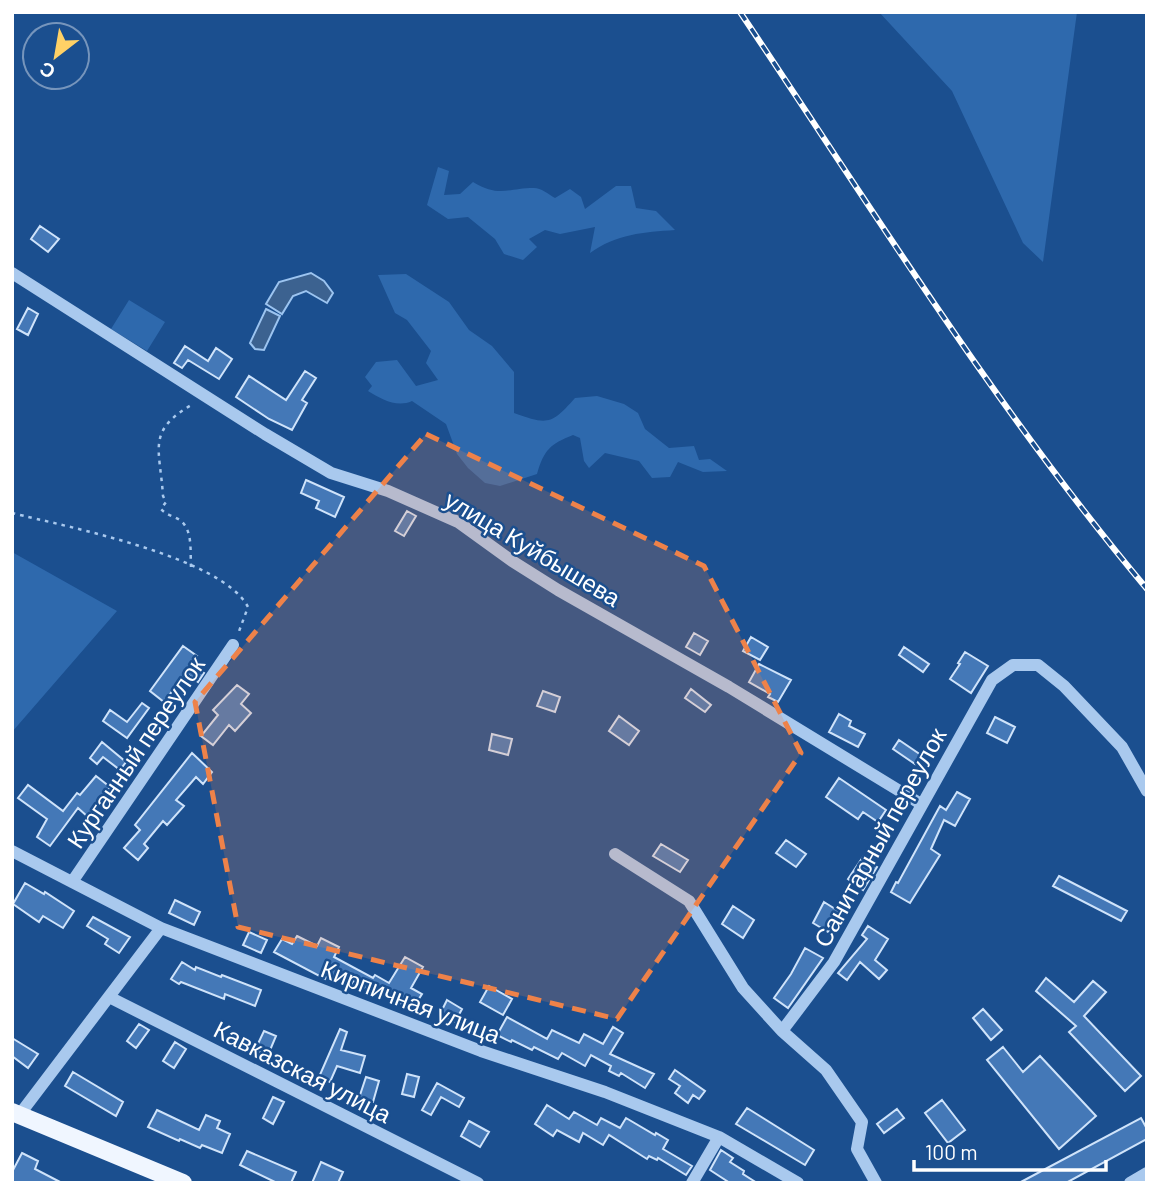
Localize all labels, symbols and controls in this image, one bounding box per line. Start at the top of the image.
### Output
north arrow [21,21,91,91]
text: С [35,57,59,84]
street label: улица Куйбышева [440,484,627,612]
street label: Курганный переулок [60,650,210,853]
street label: Санитарный переулок [807,722,952,952]
street label: Кирпичная улица [317,953,506,1049]
street label: Кавказская улица [210,1014,397,1128]
scale bar [914,1128,1106,1172]
text: 100 m [925,1139,978,1164]

